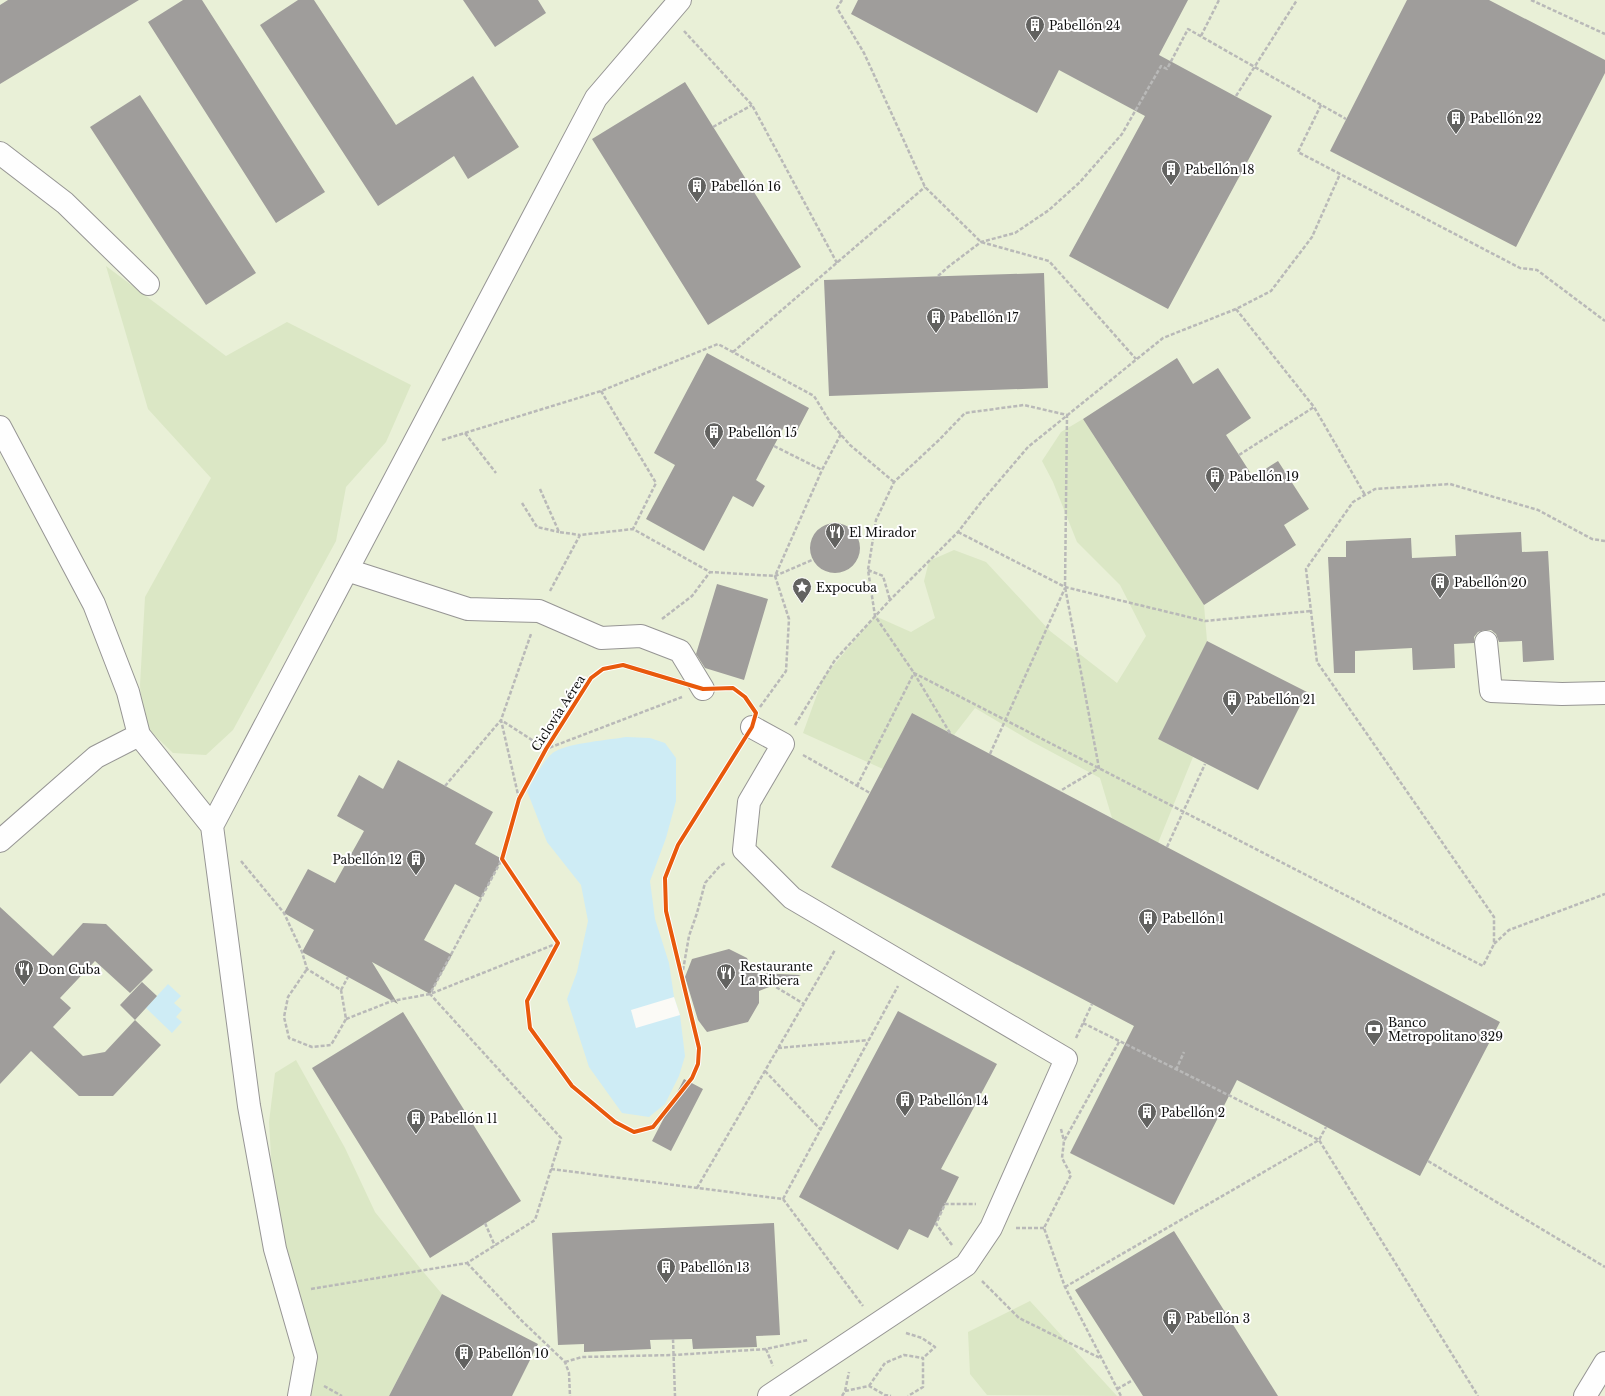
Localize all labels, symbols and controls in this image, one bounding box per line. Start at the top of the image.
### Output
building icon: Pabellón 24 [1024,14,1046,42]
place label: Pabellón 24 [1049,18,1120,33]
building icon: Pabellón 22 [1445,107,1467,135]
place label: Pabellón 22 [1470,111,1542,126]
building icon: Pabellón 18 [1160,158,1182,186]
place label: Pabellón 18 [1185,162,1254,177]
building icon: Pabellón 16 [686,175,708,203]
place label: Pabellón 16 [711,179,781,194]
building icon: Pabellón 17 [925,306,947,334]
place label: Pabellón 17 [950,310,1019,325]
building icon: Pabellón 15 [703,421,725,449]
place label: Pabellón 15 [728,425,797,440]
building icon: Pabellón 19 [1204,465,1226,493]
place label: Pabellón 19 [1229,469,1299,484]
restaurant icon: El Mirador [824,521,846,549]
place label: El Mirador [849,525,917,540]
building icon: Pabellón 20 [1429,571,1451,599]
place label: Pabellón 20 [1454,575,1527,590]
place icon: Expocuba [791,576,813,604]
place label: Expocuba [816,580,877,595]
street label: Ciclovía Aérea [528,672,588,754]
building icon: Pabellón 21 [1221,688,1243,716]
place label: Pabellón 21 [1246,692,1316,707]
building icon: Pabellón 12 [405,848,427,876]
place label: Pabellón 12 [332,852,402,867]
building icon: Pabellón 1 [1137,907,1159,935]
place label: Pabellón 1 [1162,911,1224,926]
restaurant icon: Don Cuba [13,958,35,986]
place label: Restaurante La Ribera [740,959,813,988]
place label: Don Cuba [38,962,101,977]
restaurant icon: Restaurante La Ribera [715,962,737,990]
place label: Banco Metropolitano 329 [1388,1015,1503,1044]
bank icon: Banco Metropolitano 329 [1363,1018,1385,1046]
building icon: Pabellón 14 [894,1089,916,1117]
place label: Pabellón 14 [919,1093,988,1108]
building icon: Pabellón 2 [1136,1101,1158,1129]
place label: Pabellón 2 [1161,1105,1225,1120]
building icon: Pabellón 11 [405,1107,427,1135]
place label: Pabellón 11 [430,1111,498,1126]
building icon: Pabellón 13 [655,1256,677,1284]
place label: Pabellón 13 [680,1260,750,1275]
building icon: Pabellón 3 [1161,1307,1183,1335]
place label: Pabellón 3 [1186,1311,1250,1326]
building icon: Pabellón 10 [453,1342,475,1370]
place label: Pabellón 10 [478,1346,549,1361]

